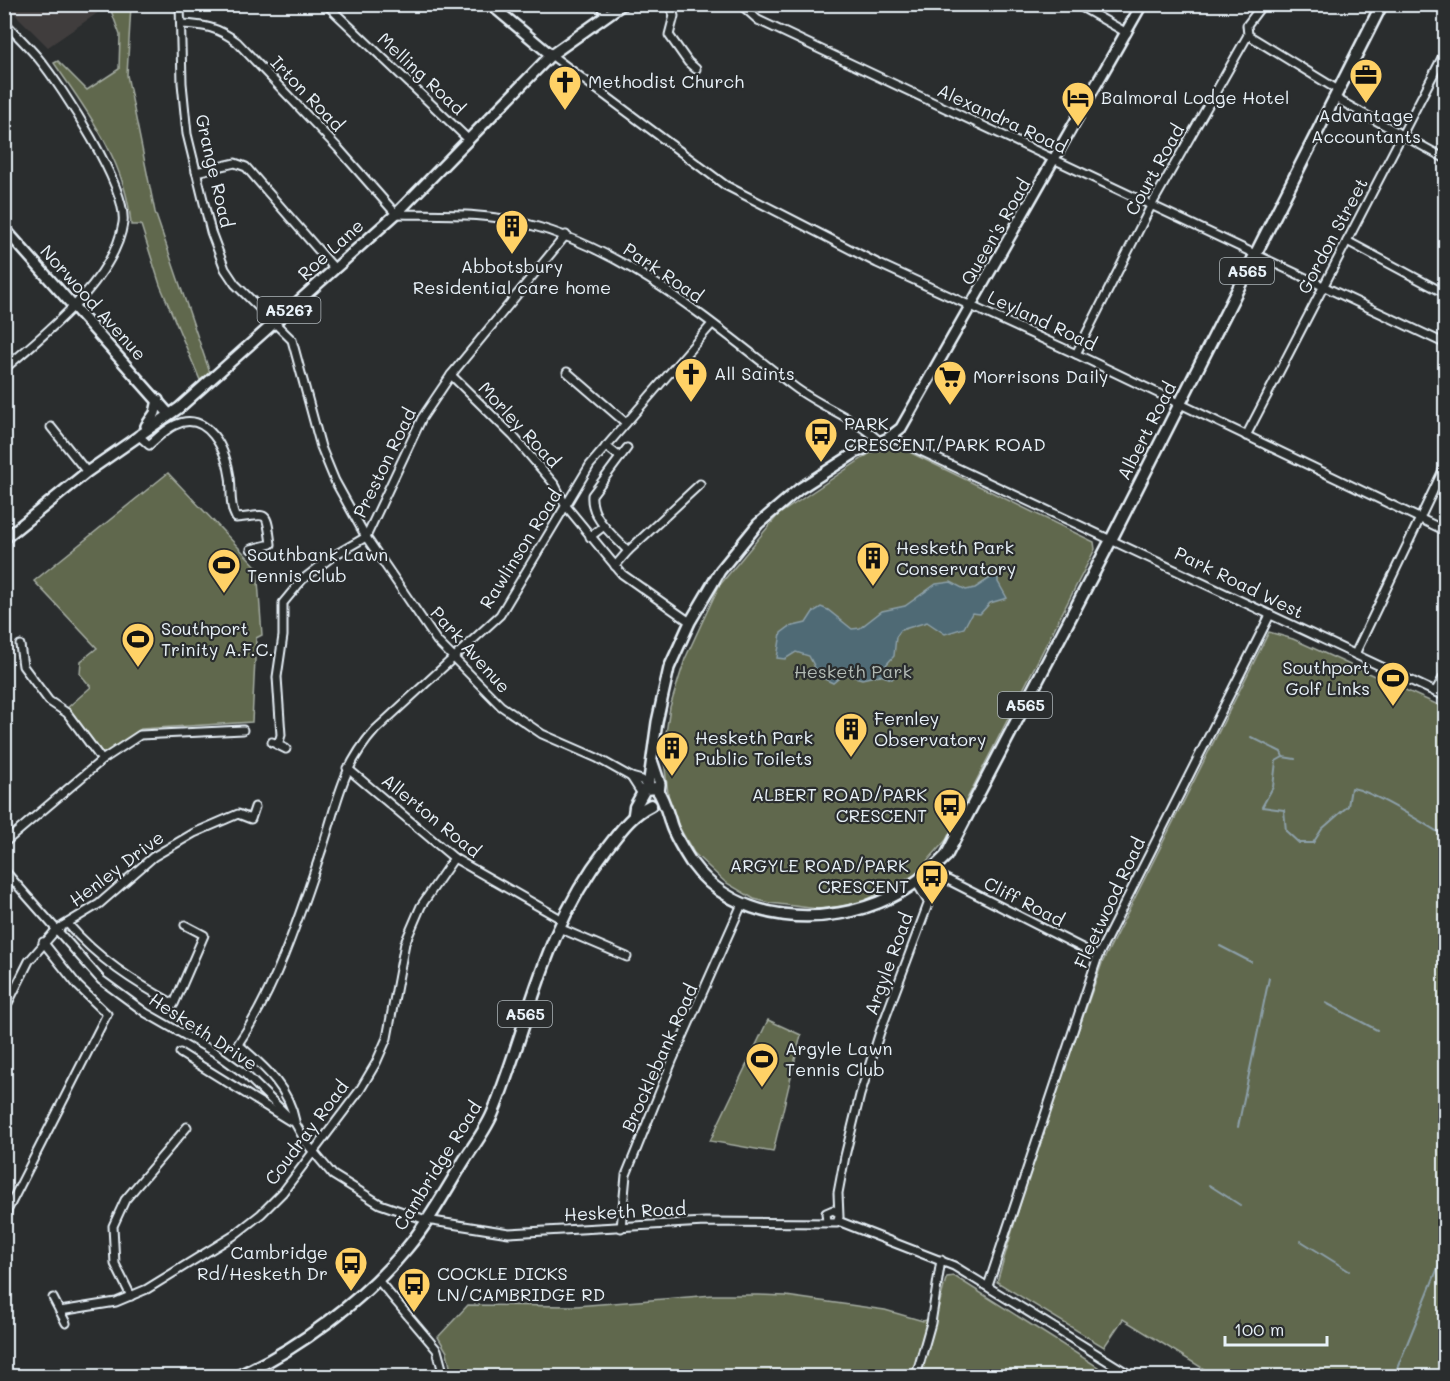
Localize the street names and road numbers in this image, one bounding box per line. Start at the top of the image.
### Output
street label: Melling Road [373,27,470,120]
street label: Irton Road [266,50,350,136]
street label: Alexandra Road [934,77,1071,159]
street label: Grange Road [190,112,240,230]
street label: Court Road [1119,120,1189,219]
street label: Gordon Street [1291,173,1373,298]
street label: Queen's Road [955,174,1035,289]
street label: Roe Lane [292,213,368,285]
street label: Park Road [619,237,708,308]
street label: Norwood Avenue [35,239,152,365]
road number: A565 [1220,258,1274,284]
street label: Leyland Road [984,284,1101,356]
road number: A5267 [258,297,320,323]
street label: Morley Road [474,376,566,473]
street label: Albert Road [1111,377,1181,484]
street label: Preston Road [347,404,421,521]
street label: Rawlinson Road [474,484,567,613]
street label: Park Road West [1171,540,1308,624]
street label: Park Avenue [425,601,516,698]
road number: A565 [998,692,1052,718]
street label: Allerton Road [377,768,486,863]
street label: Henley Drive [64,825,168,912]
street label: Fleetwood Road [1068,833,1150,972]
street label: Cliff Road [980,871,1069,932]
street label: Argyle Road [858,909,918,1018]
street label: Brocklebank Road [616,980,702,1135]
street label: Hesketh Drive [145,987,262,1075]
road number: A565 [498,1001,552,1027]
street label: Coudray Road [259,1075,353,1190]
street label: Cambridge Road [388,1096,487,1235]
street label: Hesketh Road [563,1196,687,1226]

